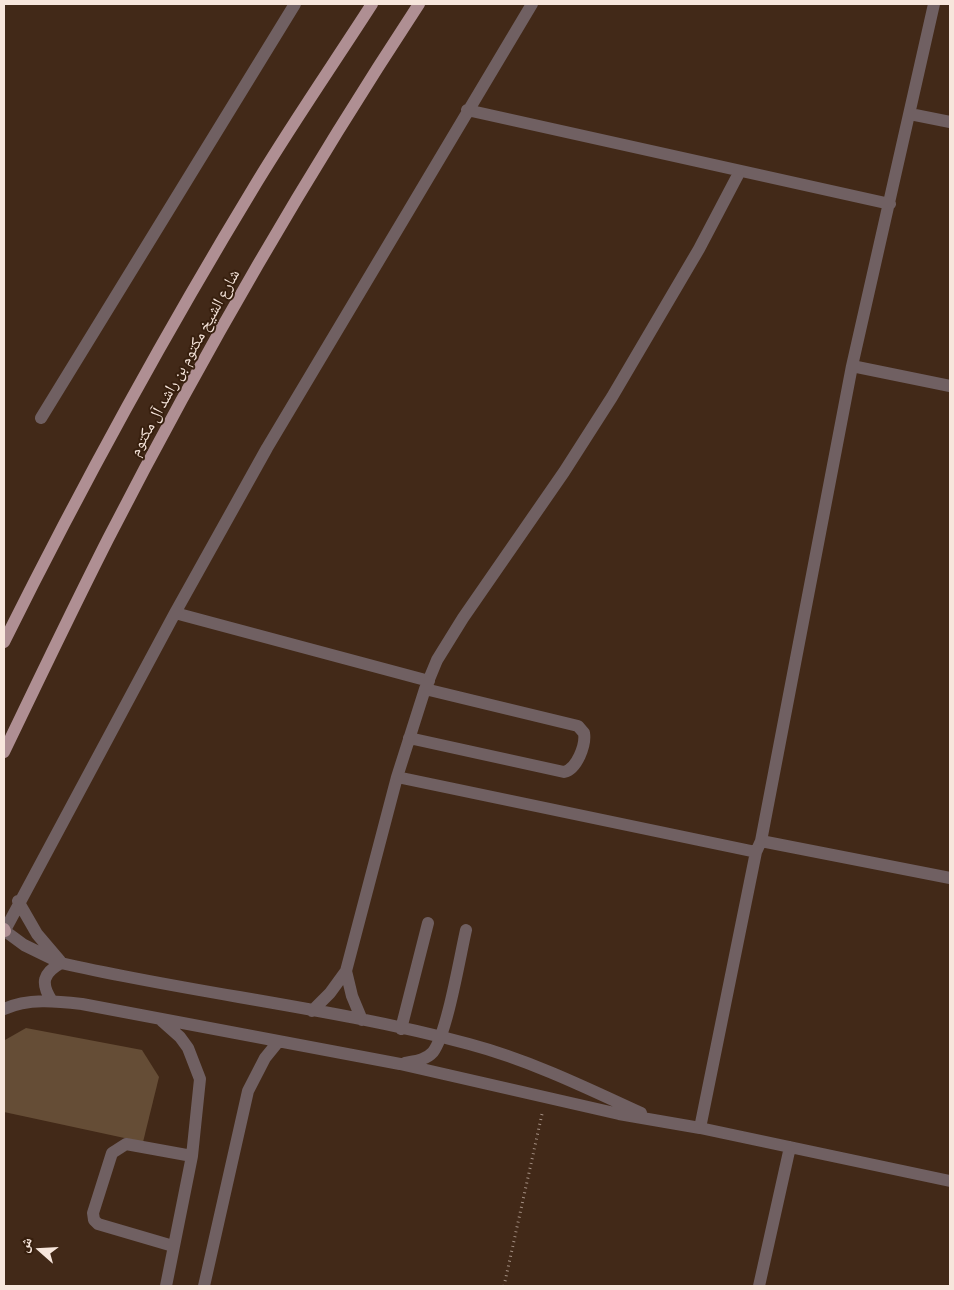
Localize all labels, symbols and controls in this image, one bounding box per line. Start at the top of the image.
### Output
street label: شارع الشيخ مكتوم بن راشد آل مكتوم [126,266,244,460]
north arrow [15,1225,65,1275]
text: ش [15,1235,36,1255]

